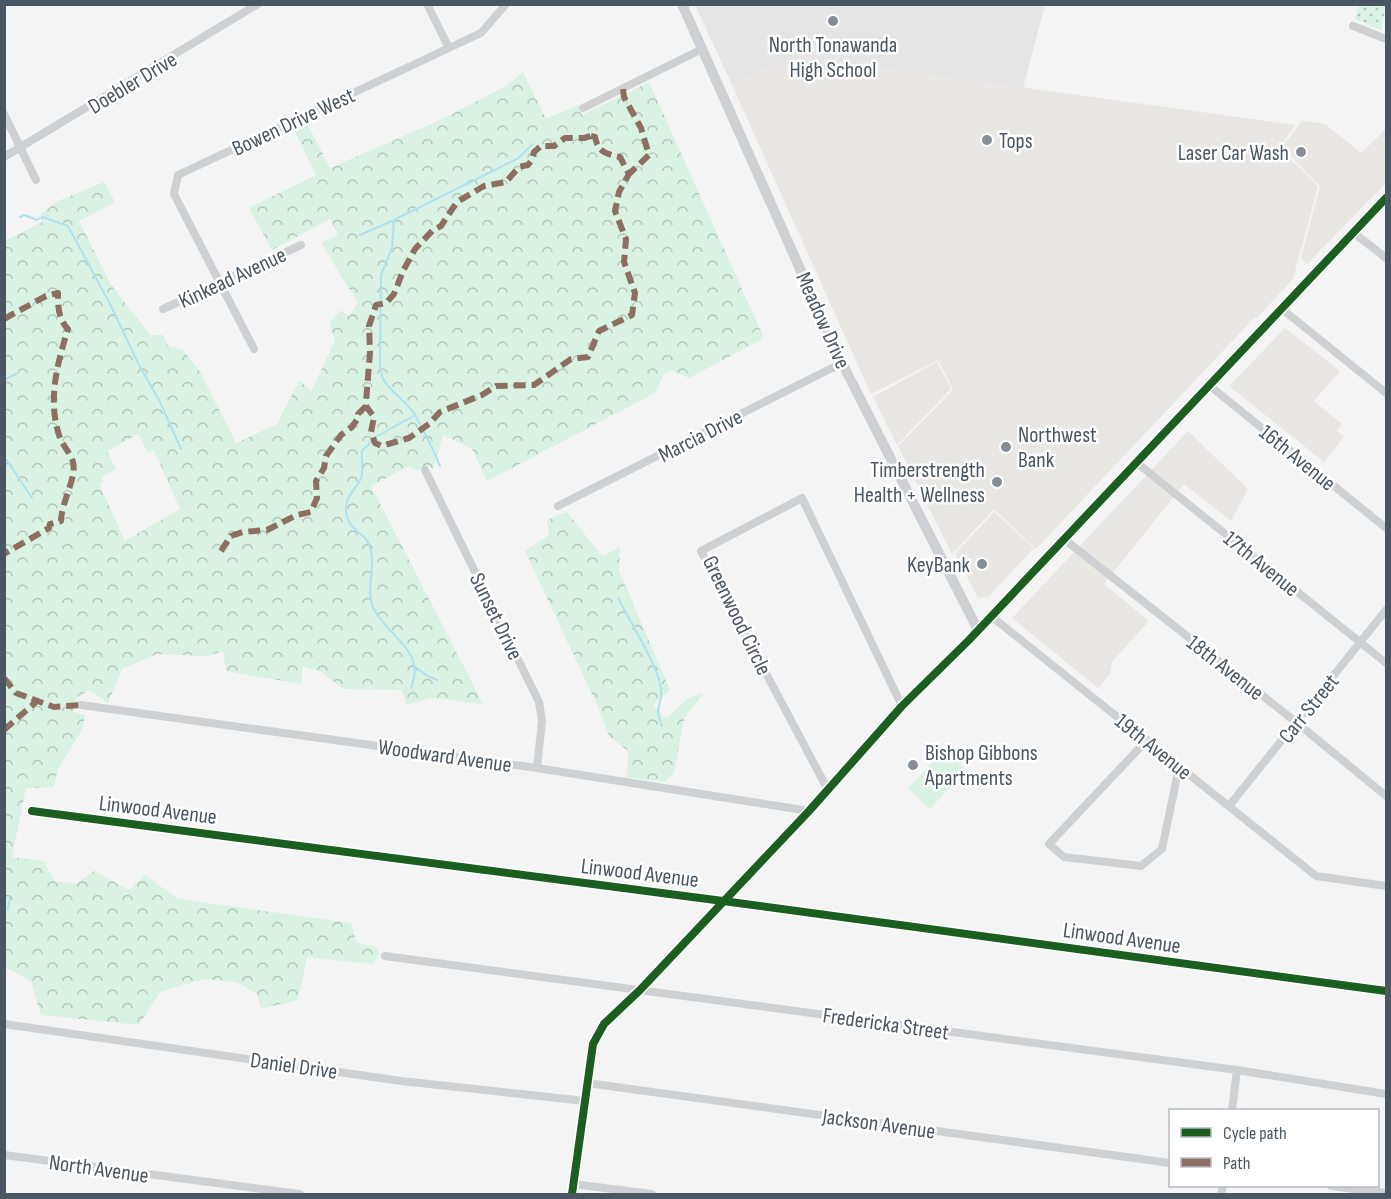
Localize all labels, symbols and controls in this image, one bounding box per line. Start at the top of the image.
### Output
marker: North Tonawanda High School [826,14,840,28]
place label: North Tonawanda High School [769,32,897,84]
street label: Doebler Drive [83,46,182,120]
street label: Bowen Drive West [228,82,359,163]
place label: Tops [999,128,1033,155]
marker: Tops [980,133,994,147]
place label: Laser Car Wash [1178,140,1289,167]
marker: Laser Car Wash [1294,145,1308,159]
street label: Kinkead Avenue [175,242,291,315]
street label: Meadow Drive [789,268,856,373]
street label: Marcia Drive [654,404,747,469]
street label: 16th Avenue [1253,419,1341,497]
place label: Northwest Bank [1018,422,1097,474]
marker: Northwest Bank [999,440,1013,454]
place label: Timberstrength Health + Wellness [854,457,985,509]
marker: Timberstrength Health + Wellness [990,475,1004,489]
street label: 17th Avenue [1218,525,1305,603]
street label: Greenwood Circle [696,551,777,680]
place label: KeyBank [907,552,971,579]
marker: KeyBank [975,557,989,571]
street label: Sunset Drive [463,569,528,665]
street label: 18th Avenue [1181,630,1269,707]
street label: Carr Street [1273,669,1345,749]
street label: 19th Avenue [1109,708,1197,786]
street label: Woodward Avenue [376,734,513,779]
place label: Bishop Gibbons Apartments [924,740,1038,792]
marker: Bishop Gibbons Apartments [906,758,920,772]
street label: Linwood Avenue [97,790,218,831]
street label: Linwood Avenue [579,853,700,894]
street label: Linwood Avenue [1061,917,1182,960]
street label: Fredericka Street [821,1002,951,1047]
street label: Daniel Drive [249,1047,339,1086]
street label: Jackson Avenue [820,1103,937,1146]
legend [1169,1109,1379,1187]
text: Cycle path [1223,1123,1287,1144]
street label: North Avenue [47,1149,150,1190]
text: Path [1223,1153,1251,1174]

